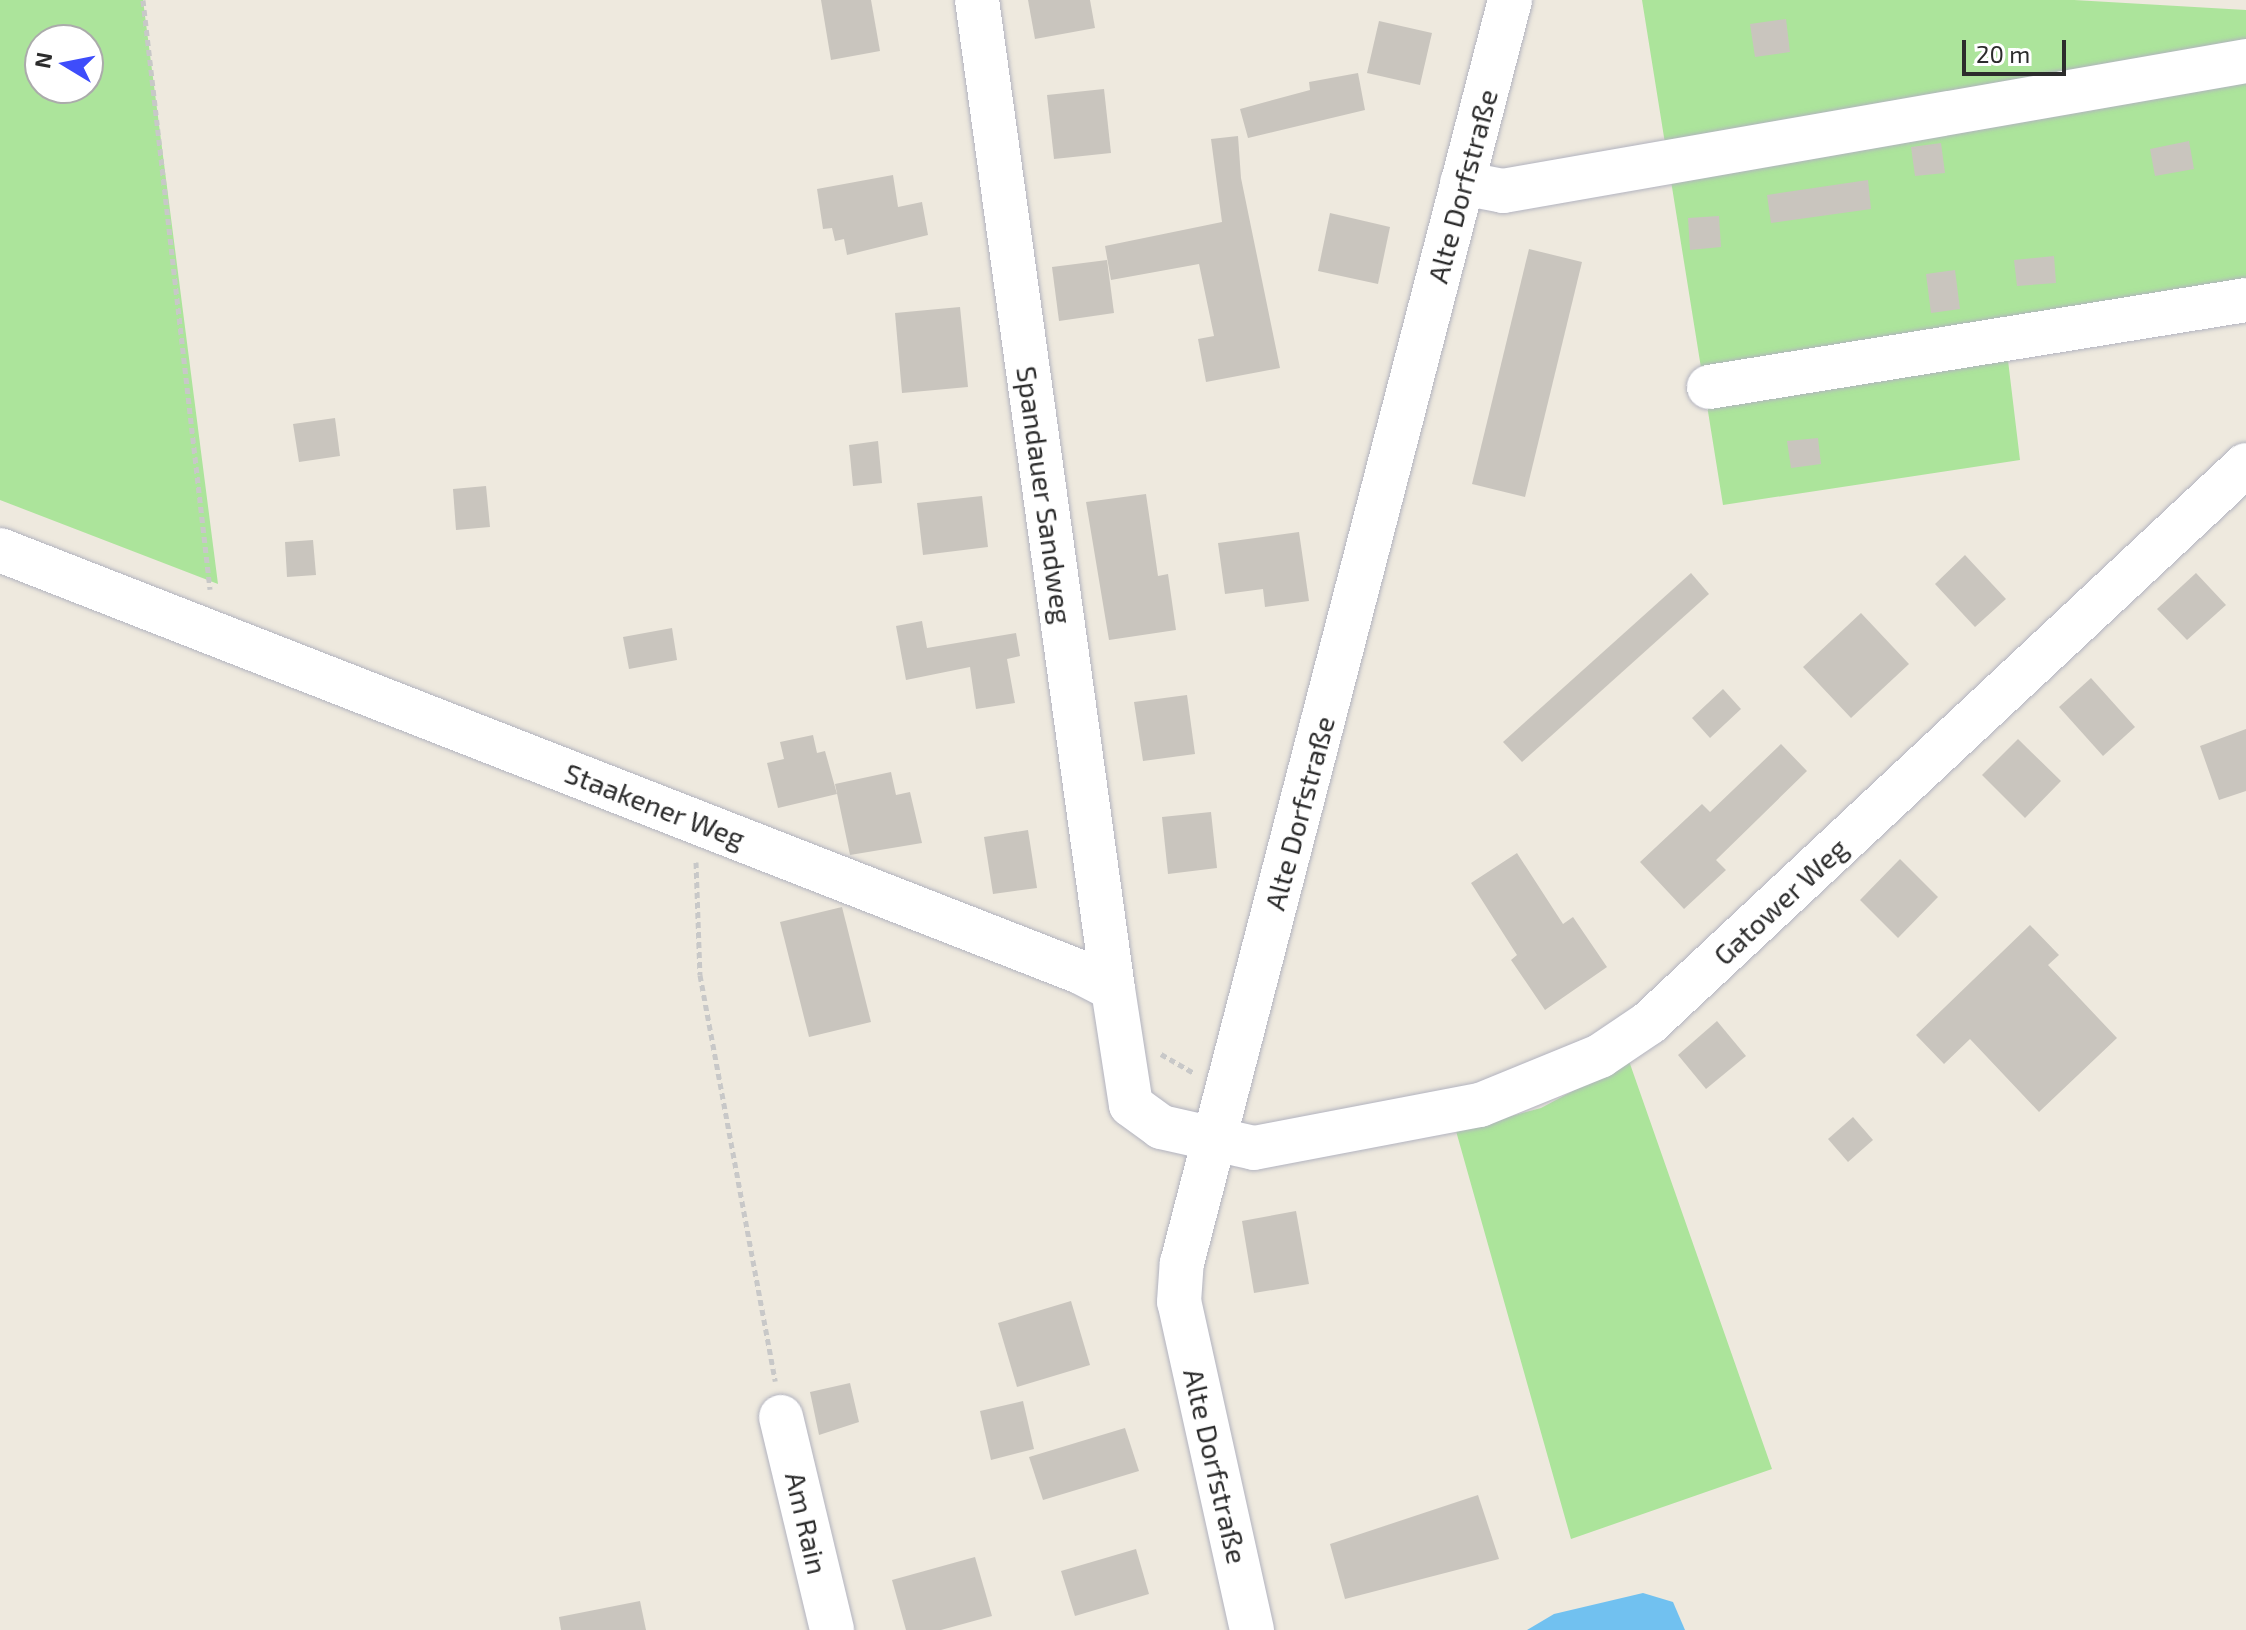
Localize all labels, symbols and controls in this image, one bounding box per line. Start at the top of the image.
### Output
north arrow [24,24,104,104]
scale bar [1966,24,2070,74]
text: 20 m [1976,39,2030,68]
text: N [28,50,57,70]
street label: Alte Dorfstraße [1420,85,1504,287]
street label: Spandauer Sandweg [1010,364,1080,626]
street label: Alte Dorfstraße [1257,712,1341,914]
street label: Staakener Weg [560,755,750,855]
street label: Gatower Weg [1706,830,1854,972]
street label: Alte Dorfstraße [1177,1365,1255,1567]
street label: Am Rain [779,1469,835,1577]

